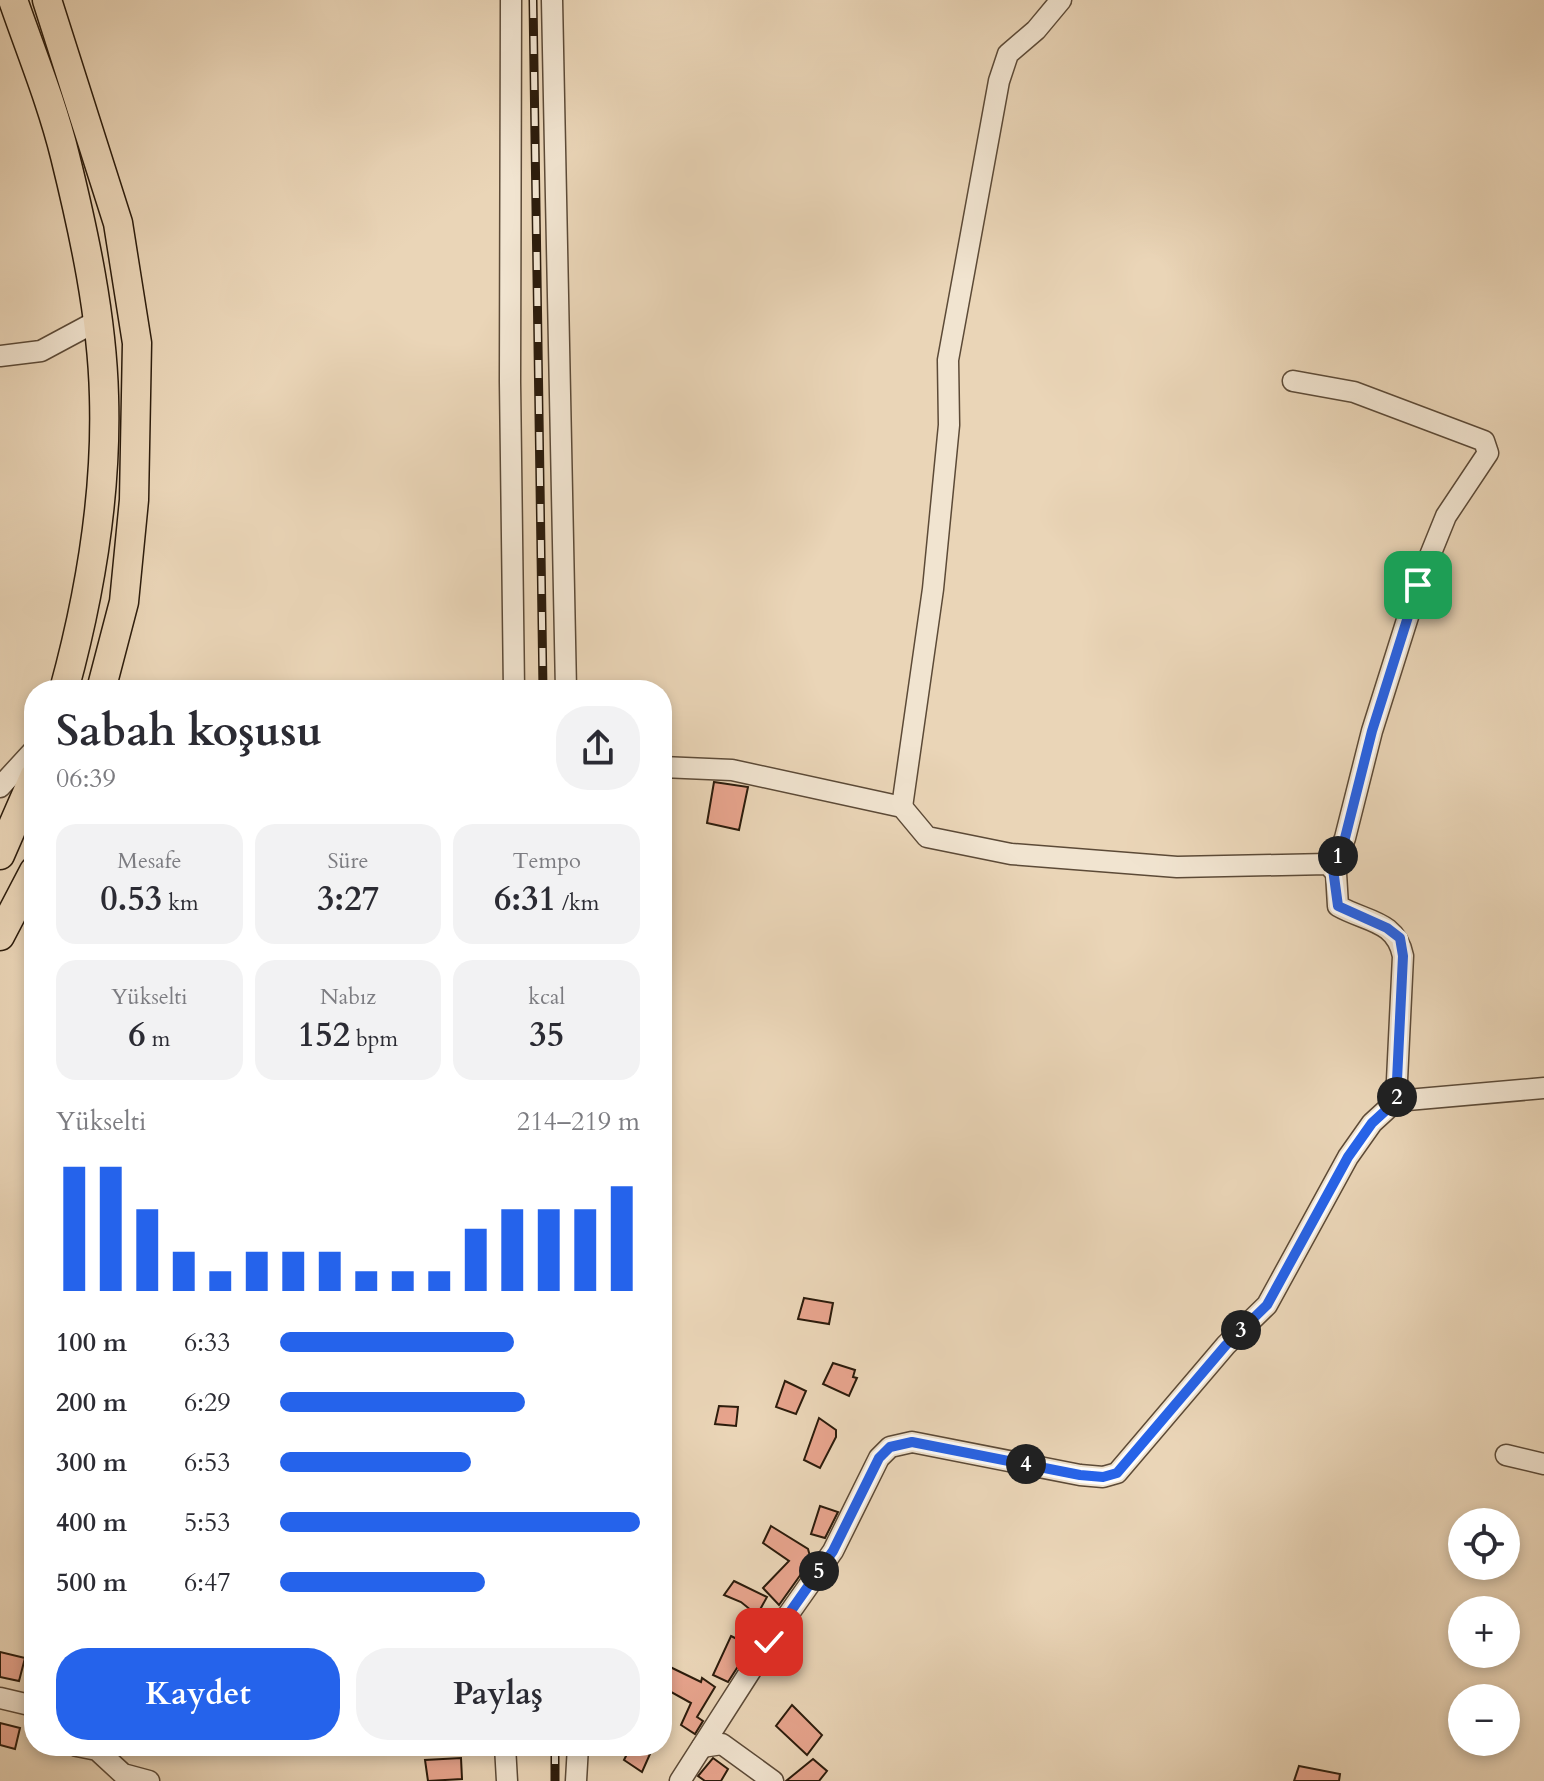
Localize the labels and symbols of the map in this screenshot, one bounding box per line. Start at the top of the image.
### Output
pin [1384,551,1452,619]
pin: 1 [1318,836,1358,876]
pin: 2 [1377,1077,1417,1117]
pin: 3 [1221,1310,1261,1350]
pin: 4 [1006,1444,1046,1484]
pin: 5 [799,1551,839,1591]
pin [735,1608,803,1676]

